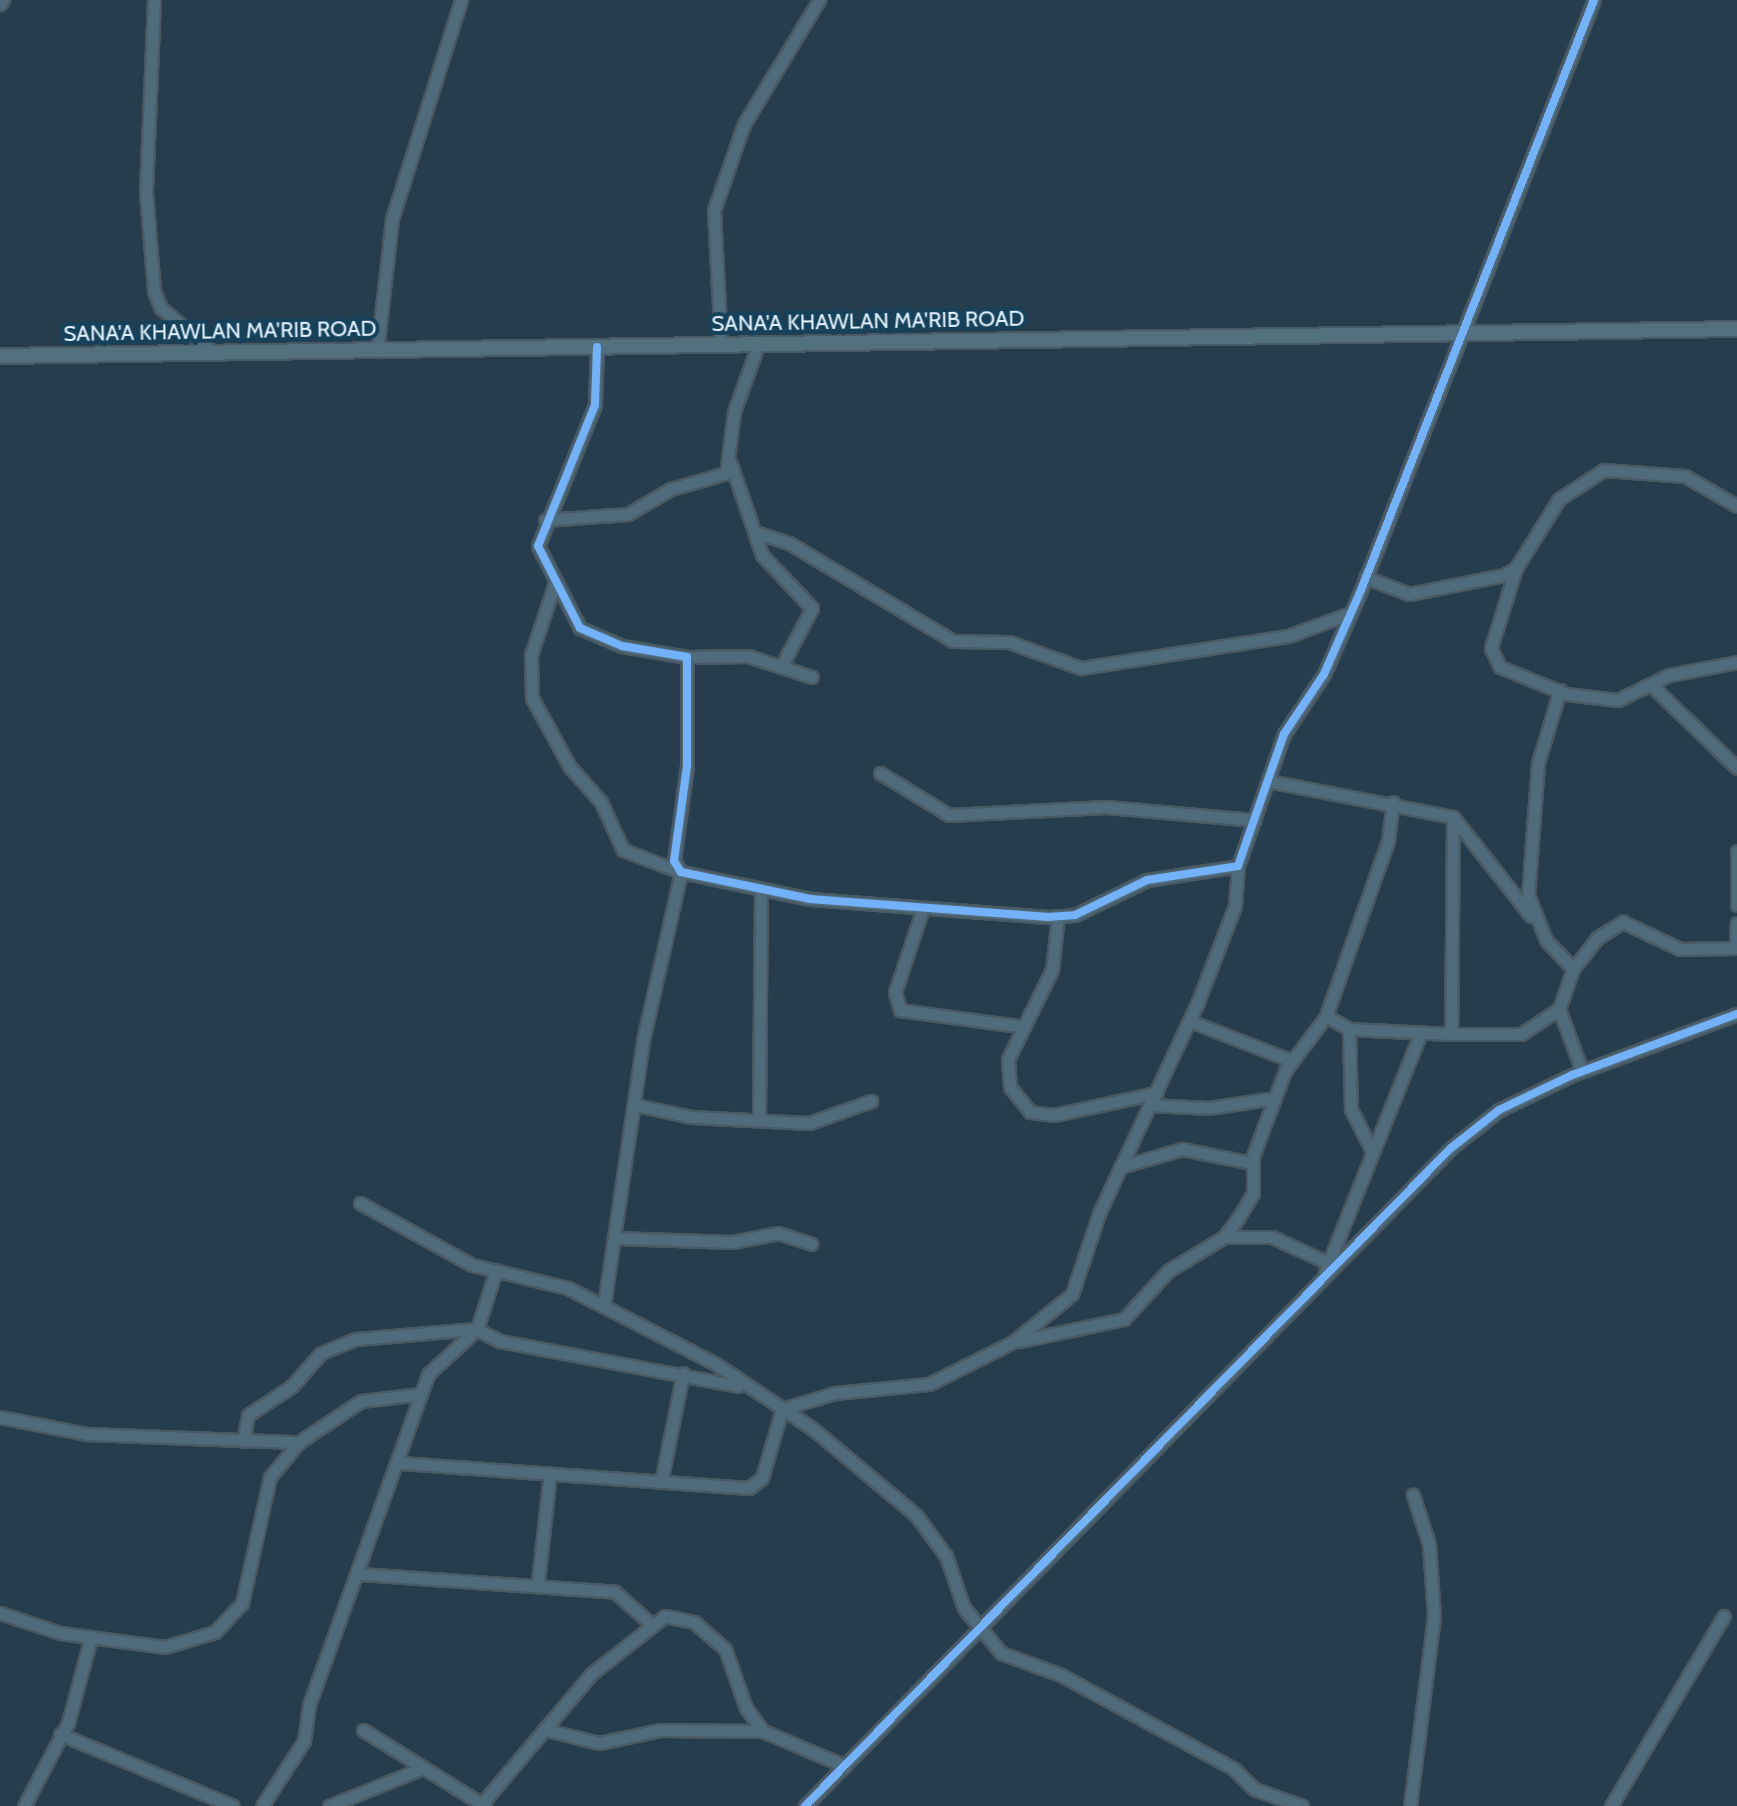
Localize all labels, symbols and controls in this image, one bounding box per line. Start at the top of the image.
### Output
street label: SANA'A KHAWLAN MA'RIB ROAD [711,305,1025,337]
street label: SANA'A KHAWLAN MA'RIB ROAD [63,315,377,347]

